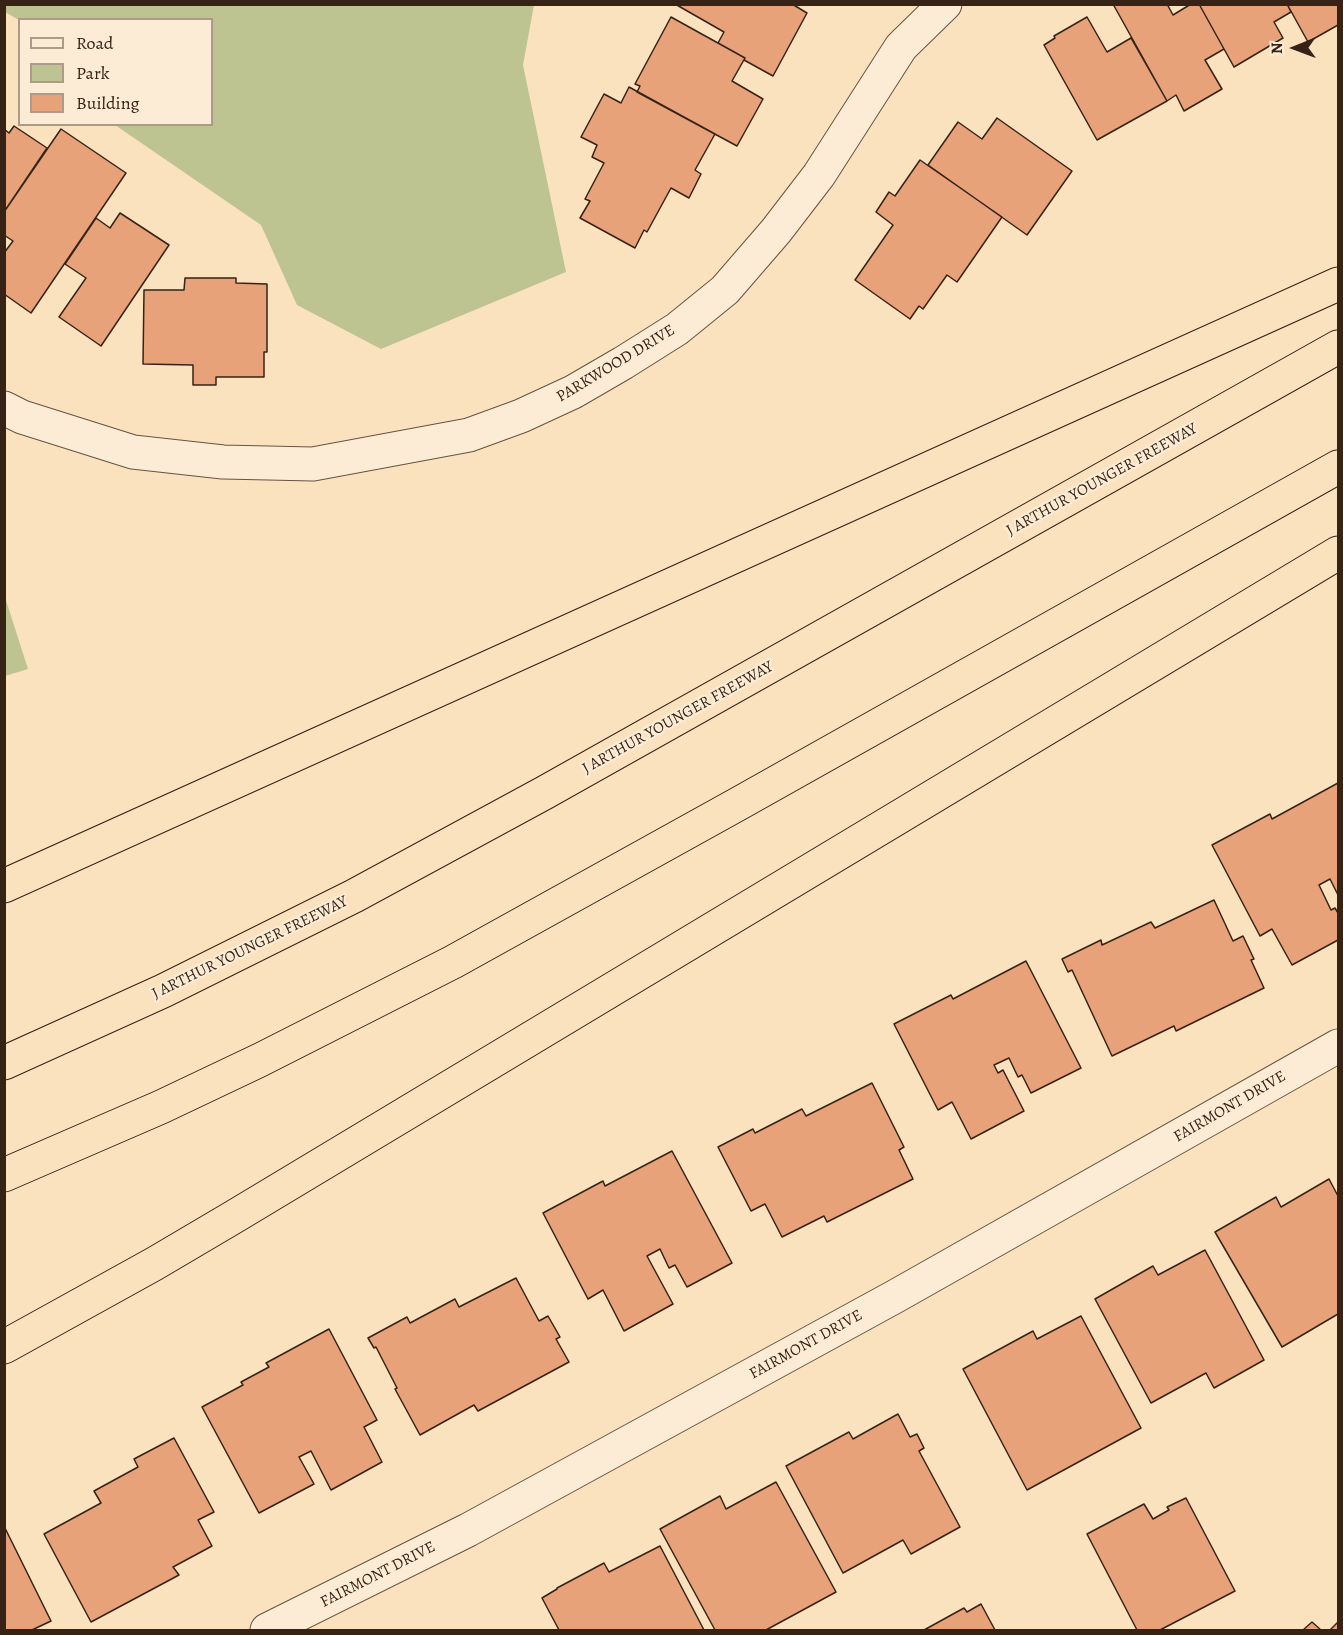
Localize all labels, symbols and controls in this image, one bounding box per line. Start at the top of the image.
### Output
legend [18,18,213,126]
north arrow [1265,18,1325,78]
text: Road [76,31,113,55]
text: N [1266,42,1288,54]
text: Park [76,61,110,85]
text: Building [76,91,140,115]
street label: PARKWOOD DRIVE [553,321,679,407]
street label: J ARTHUR YOUNGER FREEWAY [1003,419,1201,541]
street label: J ARTHUR YOUNGER FREEWAY [579,657,777,779]
street label: J ARTHUR YOUNGER FREEWAY [149,892,351,1004]
street label: FAIRMONT DRIVE [1170,1067,1290,1147]
street label: FAIRMONT DRIVE [746,1306,866,1384]
street label: FAIRMONT DRIVE [317,1538,439,1612]

